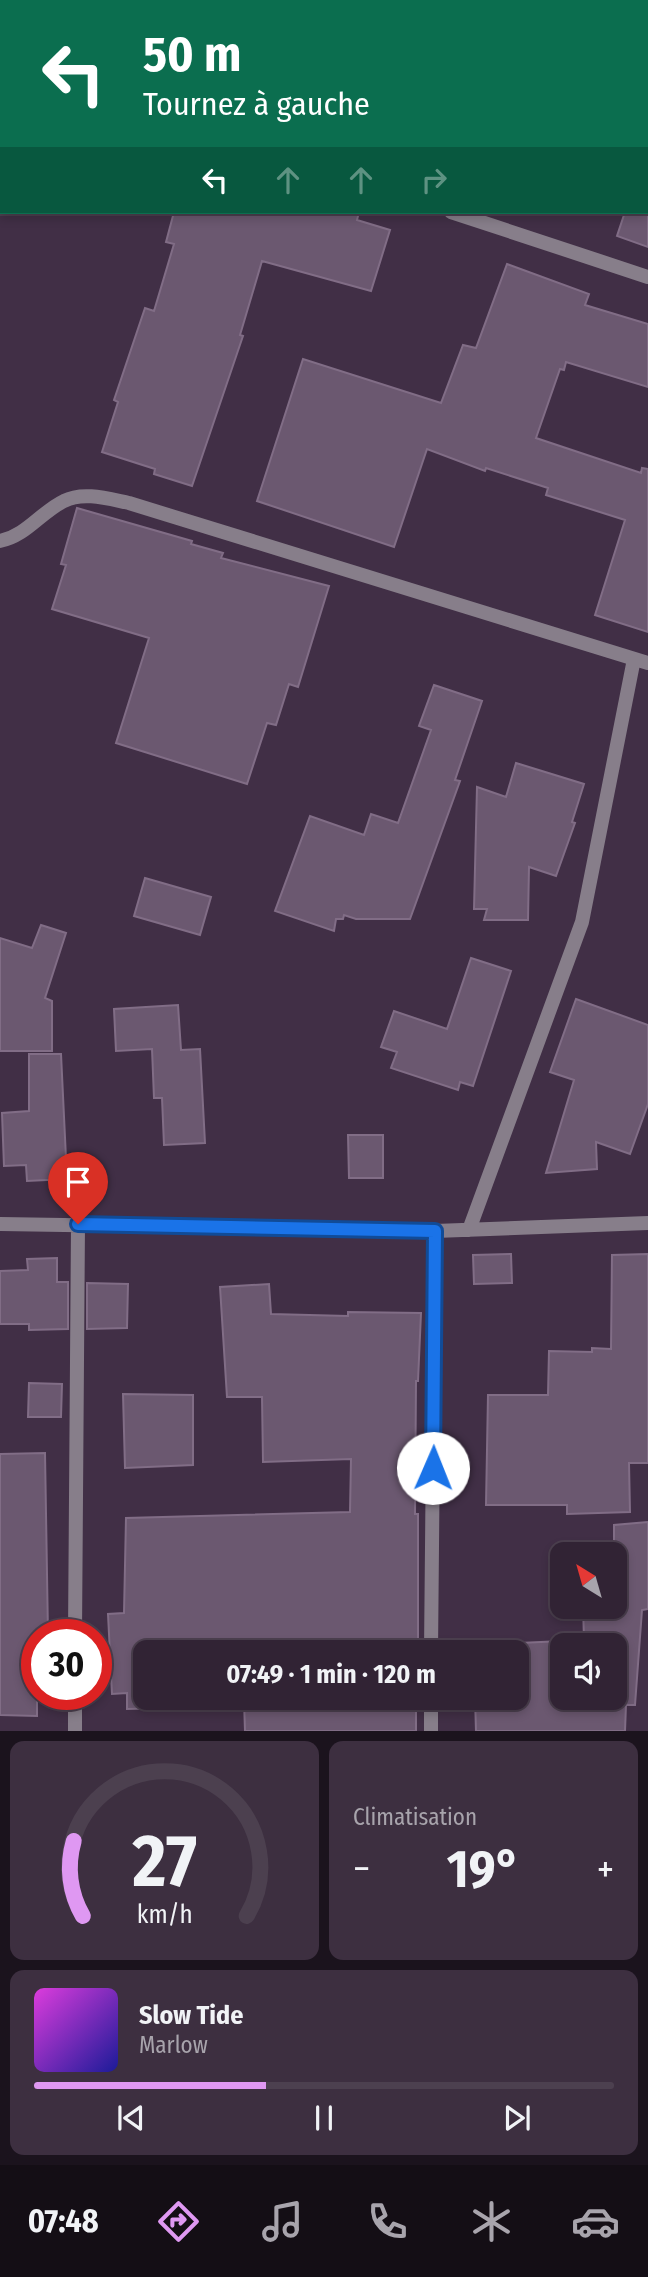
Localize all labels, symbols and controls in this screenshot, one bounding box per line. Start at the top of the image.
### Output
text: 50 m [143,25,241,84]
icon: left [28,28,119,119]
text: Tournez à gauche [143,85,370,123]
icon: left [196,161,234,199]
icon: ahead [269,161,307,199]
icon: ahead [342,161,380,199]
icon: right [415,161,453,199]
pin [48,1152,108,1224]
icon: arrive [59,1163,97,1201]
position arrow [396,1431,470,1505]
north arrow [550,1542,626,1619]
map controls [550,1542,627,1710]
speed limit sign: 30 [21,1619,112,1710]
button: sound [550,1633,627,1710]
text: 07:49 · 1 min · 120 m [226,1659,436,1690]
text: Climatisation [353,1803,477,1831]
text: 27 [131,1819,197,1906]
text: 19° [447,1838,520,1901]
text: − [353,1846,370,1892]
text: + [597,1846,614,1892]
text: km/h [137,1900,192,1930]
text: Slow Tide [139,2000,243,2031]
text: Marlow [139,2031,208,2059]
icon: previous [112,2099,150,2137]
icon: pause [305,2099,343,2137]
icon: next [498,2099,536,2137]
icon: directions [154,2197,203,2246]
icon: music [258,2197,307,2246]
icon: phone [363,2197,412,2246]
icon: climate [467,2197,516,2246]
icon: car [571,2197,620,2246]
text: 07:48 [28,2202,99,2240]

